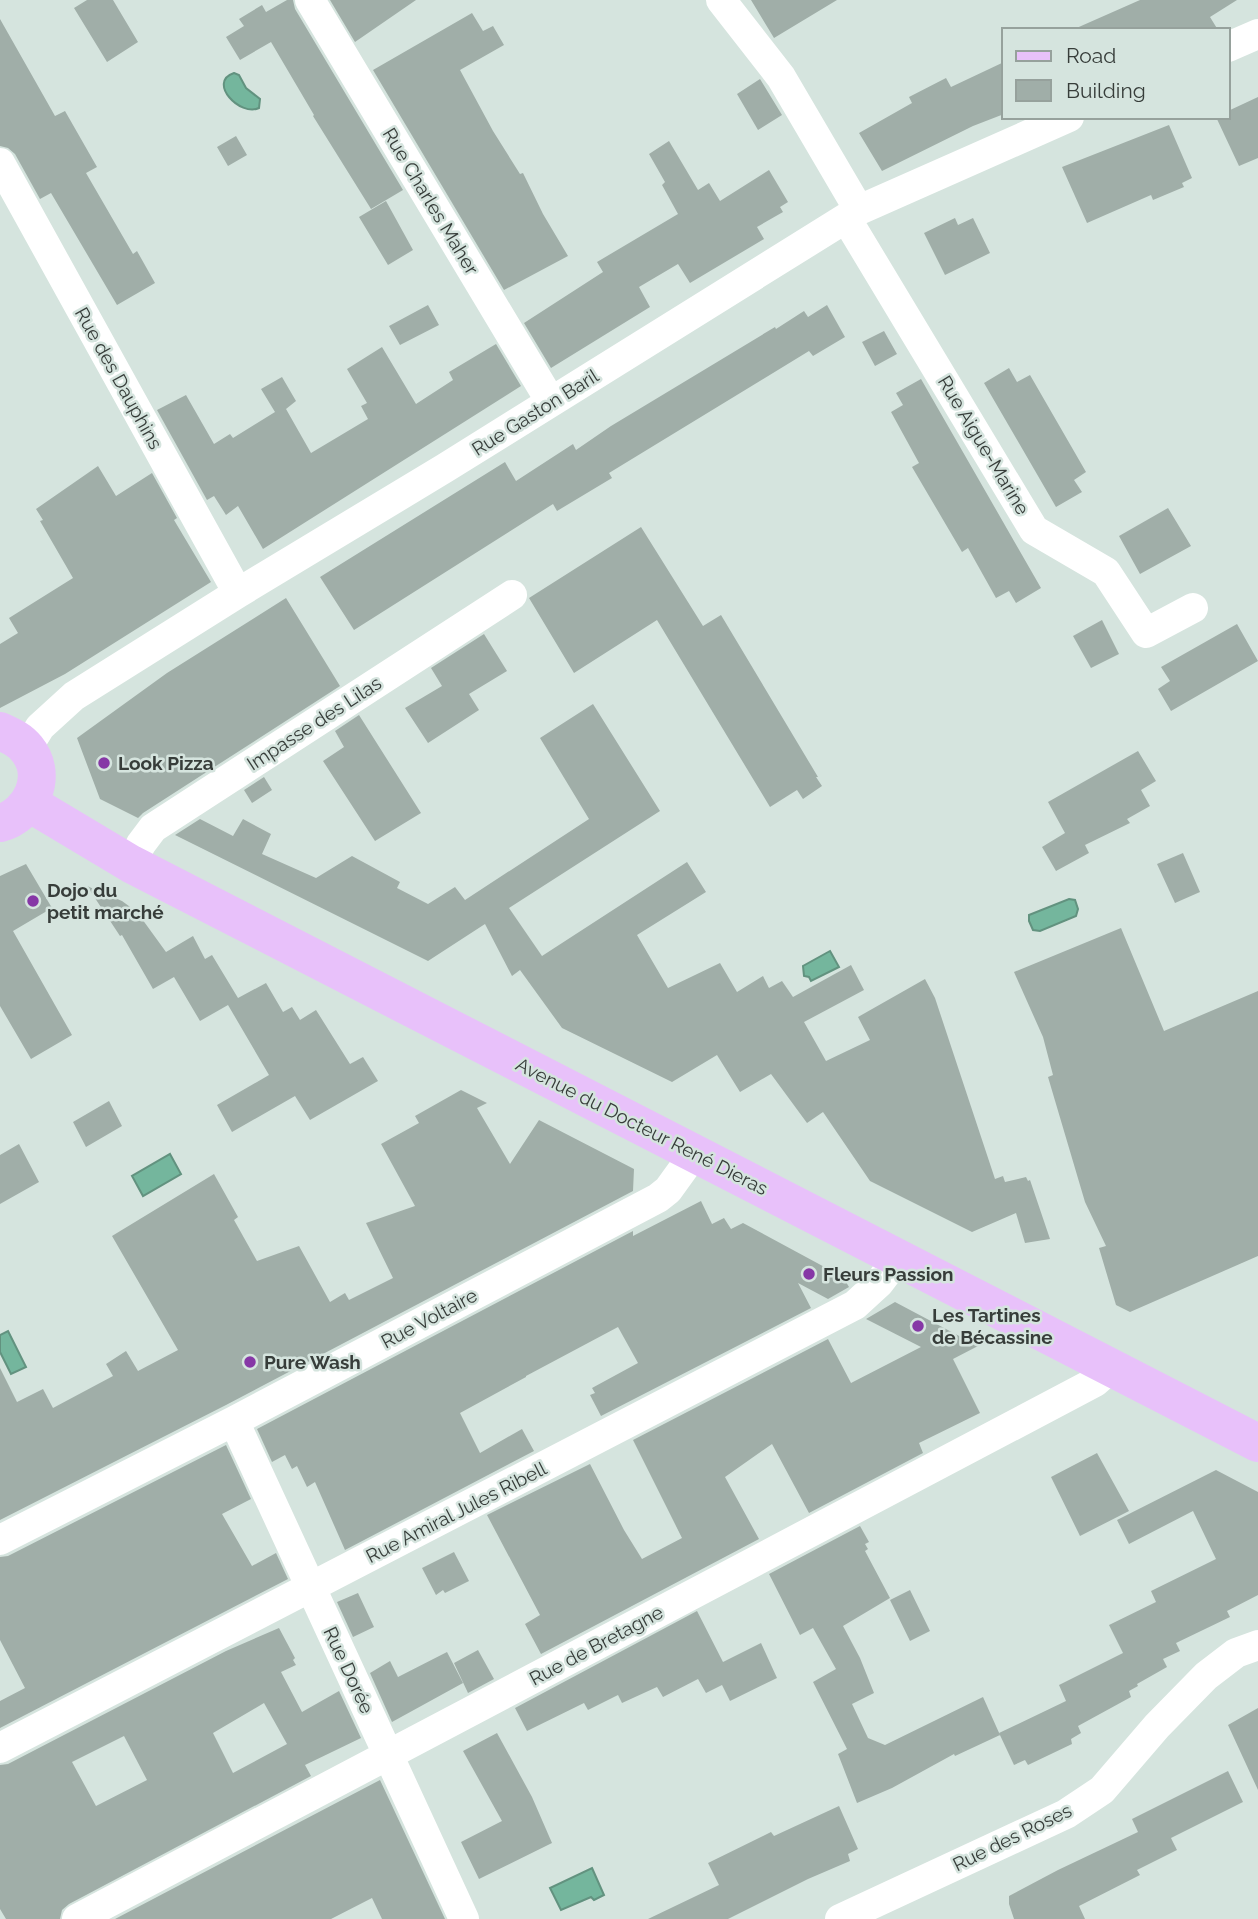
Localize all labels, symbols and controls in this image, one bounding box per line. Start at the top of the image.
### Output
legend [1002,28,1230,119]
text: Road [1066,43,1116,68]
text: Building [1066,78,1146,103]
street label: Rue Charles Maher [379,124,484,278]
street label: Rue des Dauphins [71,303,167,453]
street label: Rue Gaston Baril [468,364,603,460]
street label: Rue Aigue-Marine [934,372,1034,518]
street label: Impasse des Lilas [243,671,385,775]
place label: Look Pizza [118,752,214,774]
marker: Look Pizza [96,755,112,771]
place label: Dojo du petit marché [47,879,164,923]
marker: Dojo du petit marché [25,893,41,909]
street label: Avenue du Docteur René Dieras [512,1053,772,1199]
place label: Fleurs Passion [823,1263,954,1285]
marker: Fleurs Passion [801,1266,817,1282]
street label: Rue Voltaire [377,1284,481,1352]
place label: Les Tartines de Bécassine [932,1304,1053,1348]
marker: Les Tartines de Bécassine [910,1318,926,1334]
place label: Pure Wash [264,1351,361,1373]
marker: Pure Wash [242,1354,258,1370]
street label: Rue Amiral Jules Ribell [362,1457,551,1567]
street label: Rue de Bretagne [525,1601,667,1689]
street label: Rue Dorée [319,1623,379,1717]
street label: Rue des Roses [949,1799,1075,1875]

